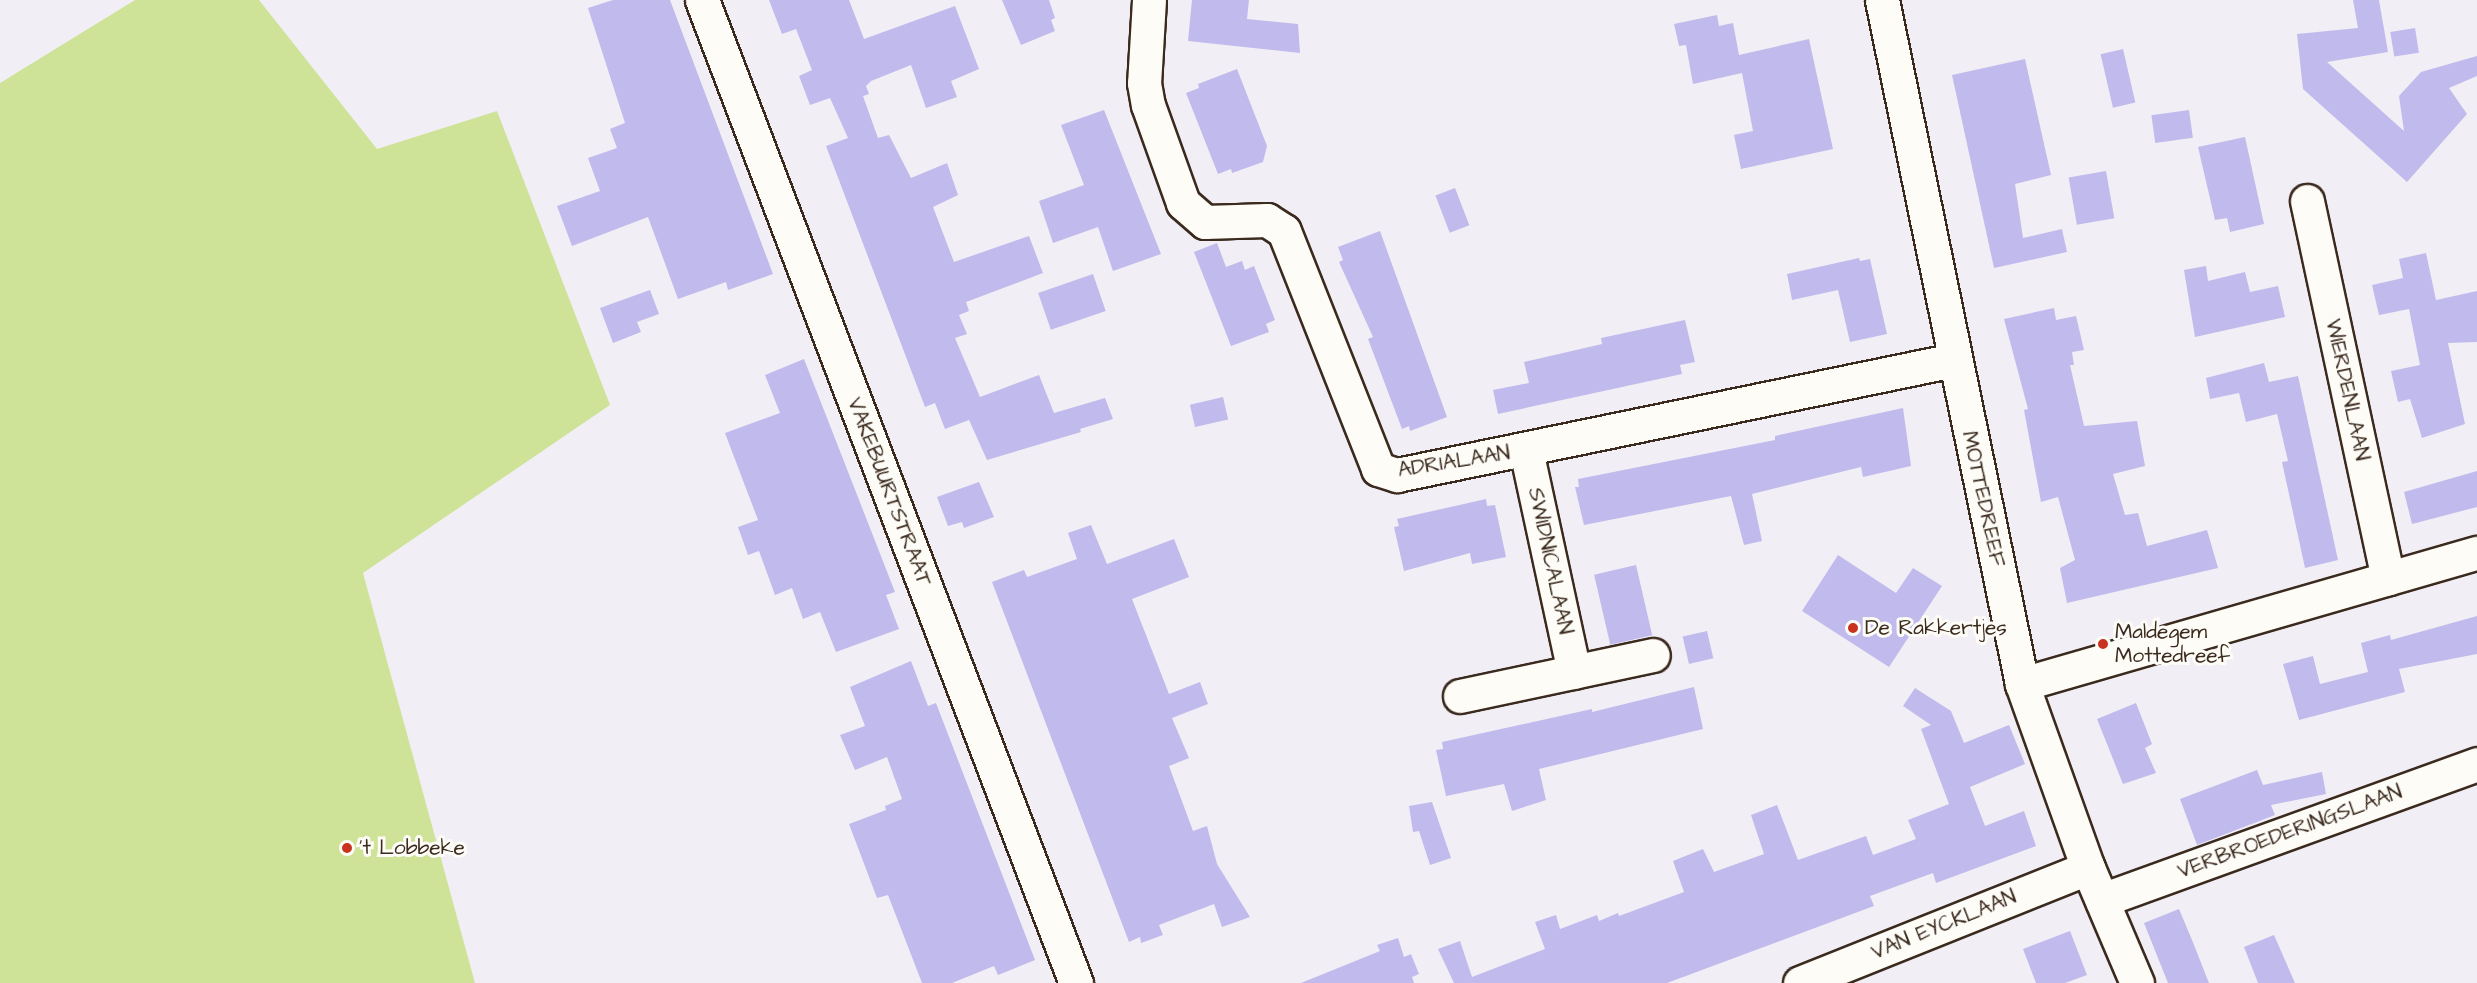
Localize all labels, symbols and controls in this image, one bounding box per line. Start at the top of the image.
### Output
street label: WIERDENLAAN [2320,317,2374,463]
street label: VAKEBUURTSTRAAT [841,394,937,590]
street label: MOTTEDREEF [1956,429,2010,569]
street label: ADRIALAAN [1396,441,1512,483]
street label: SWIDNICALAAN [1522,485,1578,637]
place label: De Rakkertjes [1865,615,2007,641]
place label: Maldegem Mottedreef [2115,619,2230,669]
marker: De Rakkertjes [1846,621,1860,635]
marker: Maldegem Mottedreef [2096,637,2110,651]
street label: VERBROEDERINGSLAAN [2174,780,2406,884]
place label: 't Lobbeke [359,835,465,861]
marker: 't Lobbeke [340,841,354,855]
street label: VAN EYCKLAAN [1868,884,2020,966]

